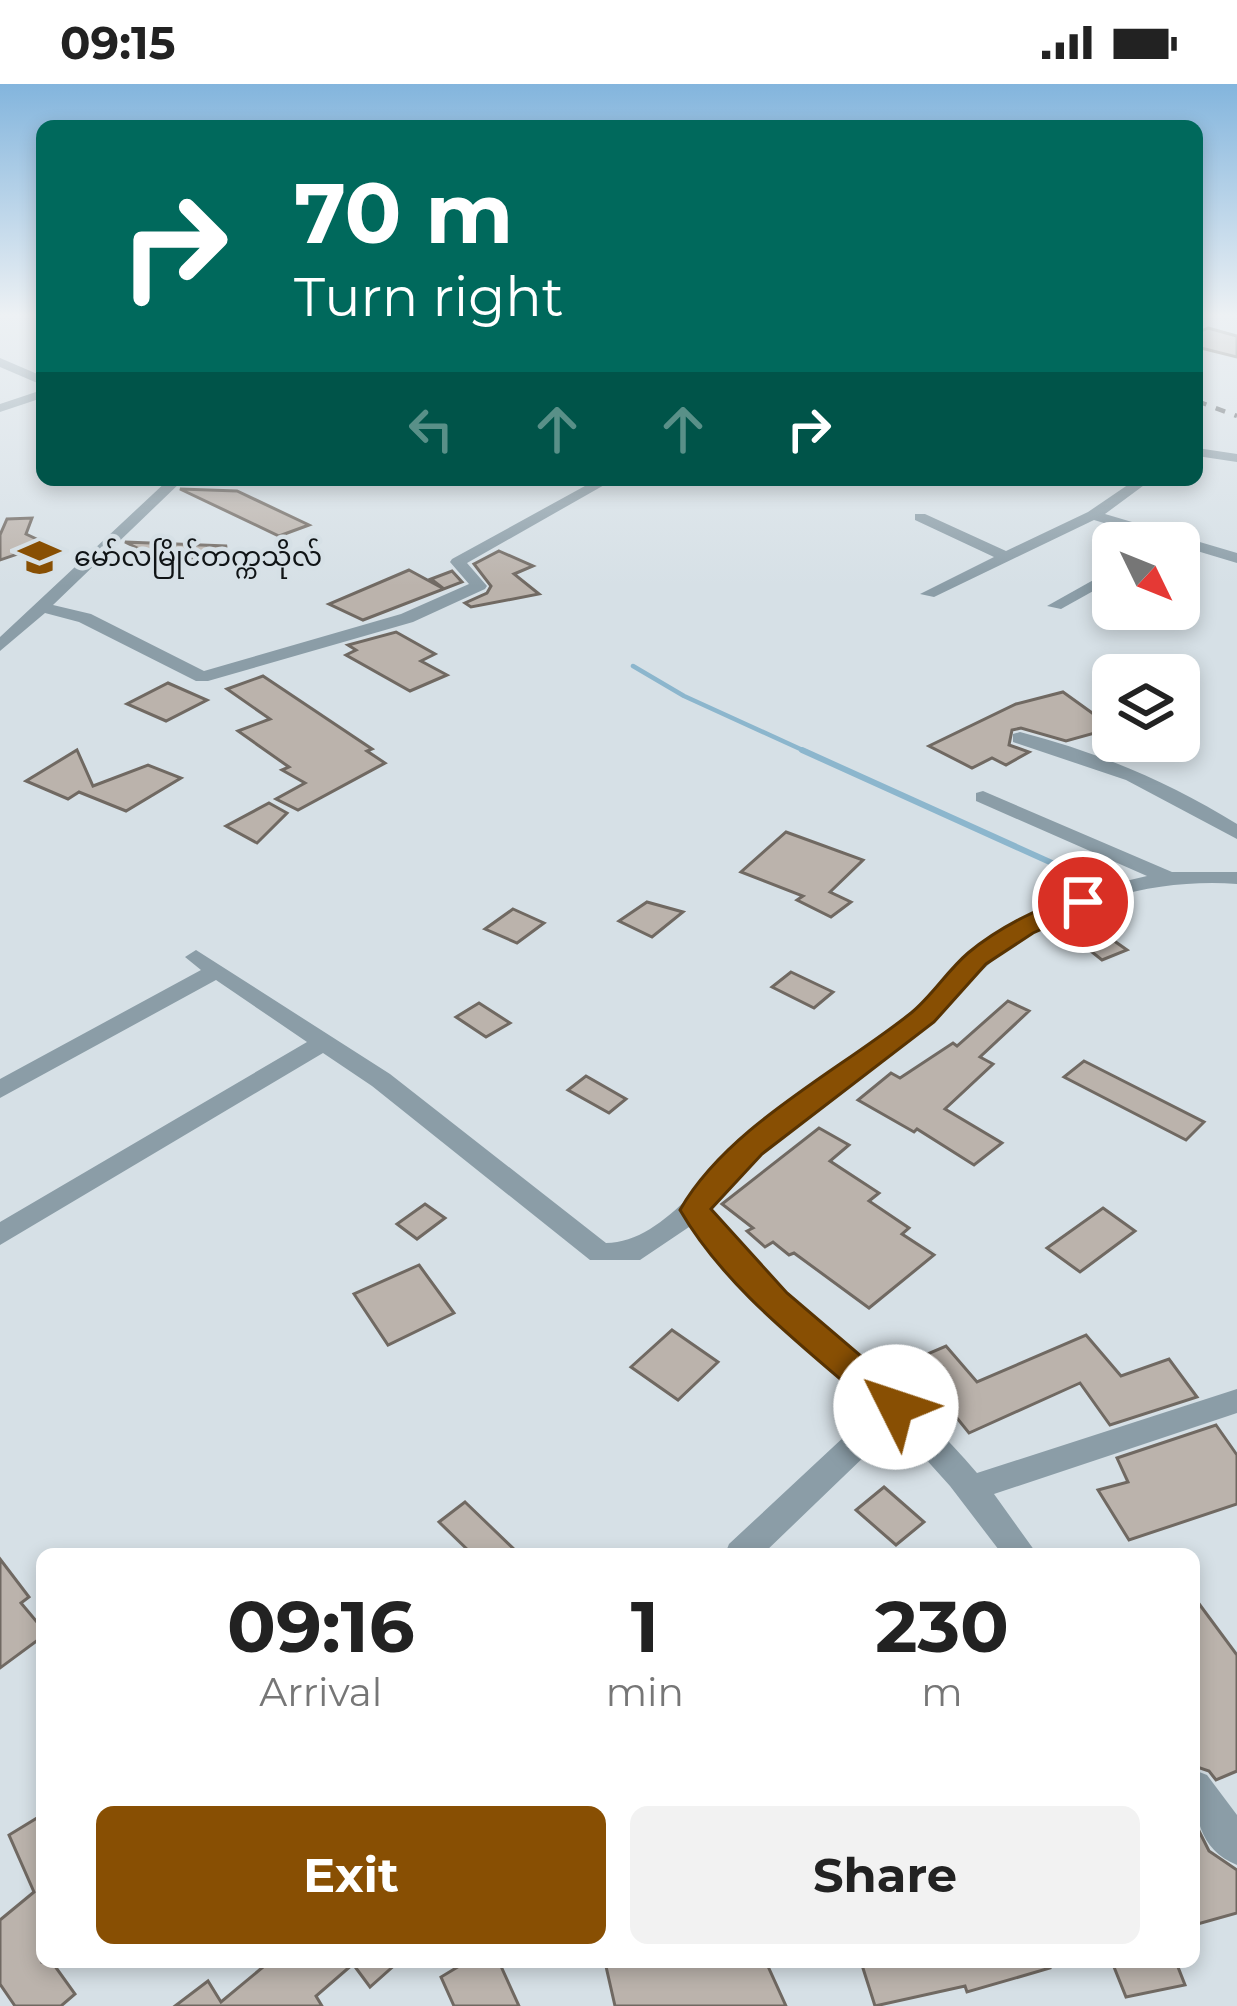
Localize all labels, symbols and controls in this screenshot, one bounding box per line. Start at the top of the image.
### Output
text: 09:15 [60,15,175,70]
text: 70 m [294,162,513,264]
icon: right [96,168,252,324]
text: Turn right [294,264,564,330]
icon: left [398,396,464,462]
icon: ahead [524,396,590,462]
icon: ahead [650,396,716,462]
icon: right [776,396,842,462]
north arrow [1092,522,1200,630]
map controls [1092,522,1200,762]
school or university icon: မော်လမြိုင်တက္ကသိုလ် [17,534,63,580]
place label: မော်လမြိုင်တက္ကသိုလ် [74,538,322,579]
button: layers [1092,654,1200,762]
pin [1032,851,1134,953]
icon: arrive [1050,869,1116,935]
position arrow [833,1344,959,1470]
text: 09:16 [227,1582,415,1670]
text: 1 [631,1582,659,1670]
text: 230 [875,1582,1009,1670]
text: Arrival [259,1668,382,1716]
text: min [606,1668,684,1716]
text: m [921,1668,963,1716]
button: Exit [96,1806,606,1944]
button: Share [630,1806,1140,1944]

